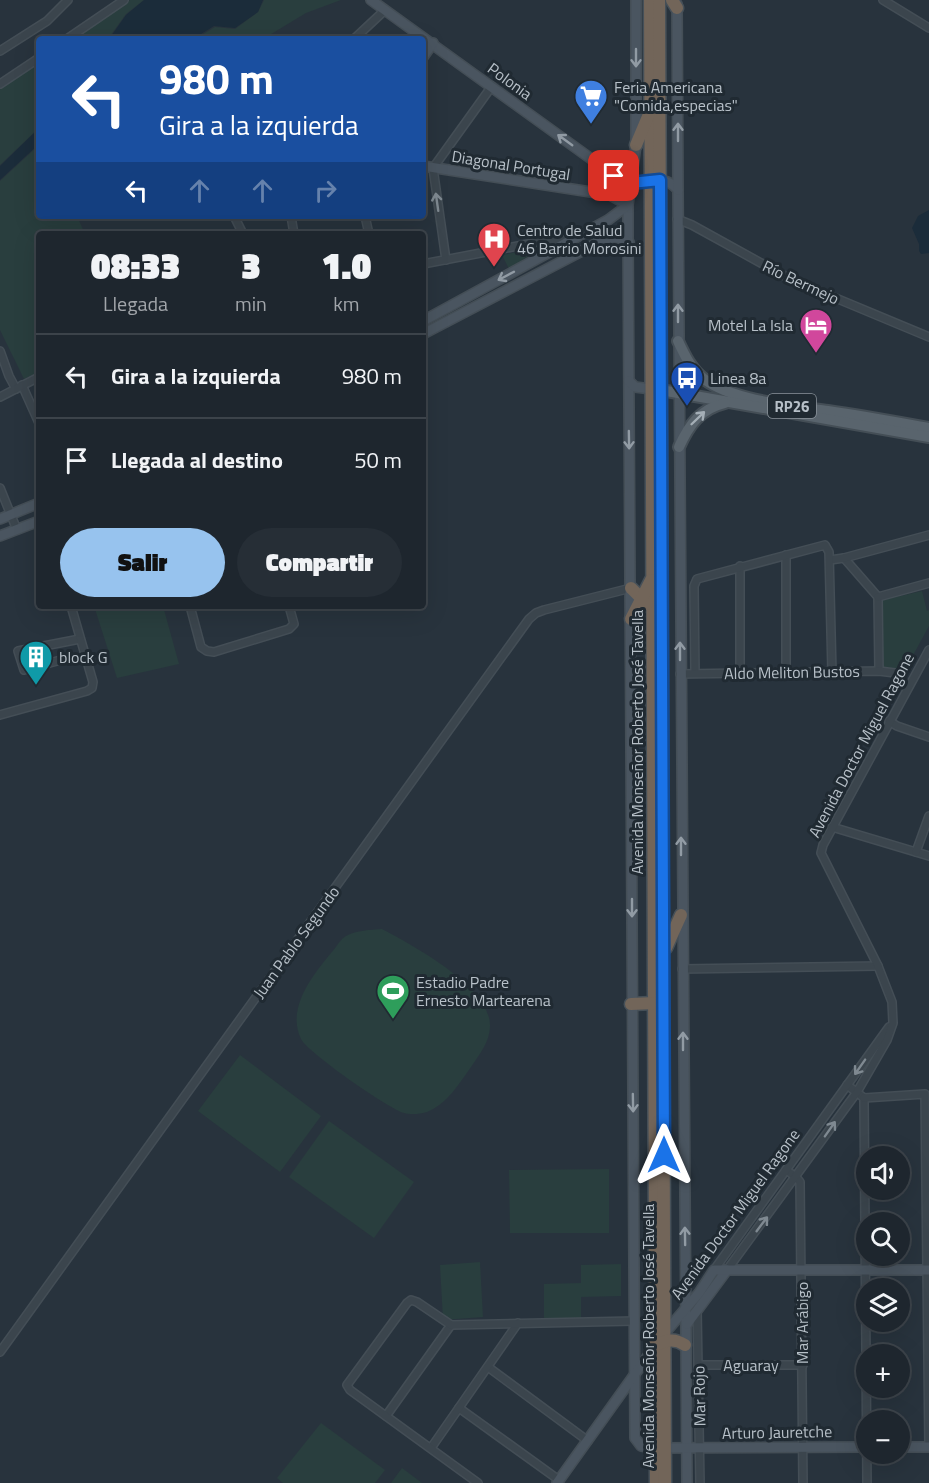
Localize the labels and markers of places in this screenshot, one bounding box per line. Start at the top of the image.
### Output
place label: Feria Americana "Comida,especias" [614,75,738,117]
supermarket icon: Feria Americana "Comida,especias" [573,78,609,125]
pin [588,150,639,201]
place label: Centro de Salud 46 Barrio Morosini [517,218,642,260]
hospital icon: Centro de Salud 46 Barrio Morosini [476,221,512,268]
hotel icon: Motel La Isla [798,307,834,354]
place label: Motel La Isla [708,313,793,337]
bus stop icon: Linea 8a [669,360,705,407]
place label: Linea 8a [710,366,766,390]
building icon: block G [18,639,54,686]
place label: block G [59,645,108,669]
place label: Estadio Padre Ernesto Martearena [416,970,551,1012]
sports icon: Estadio Padre Ernesto Martearena [375,973,411,1020]

